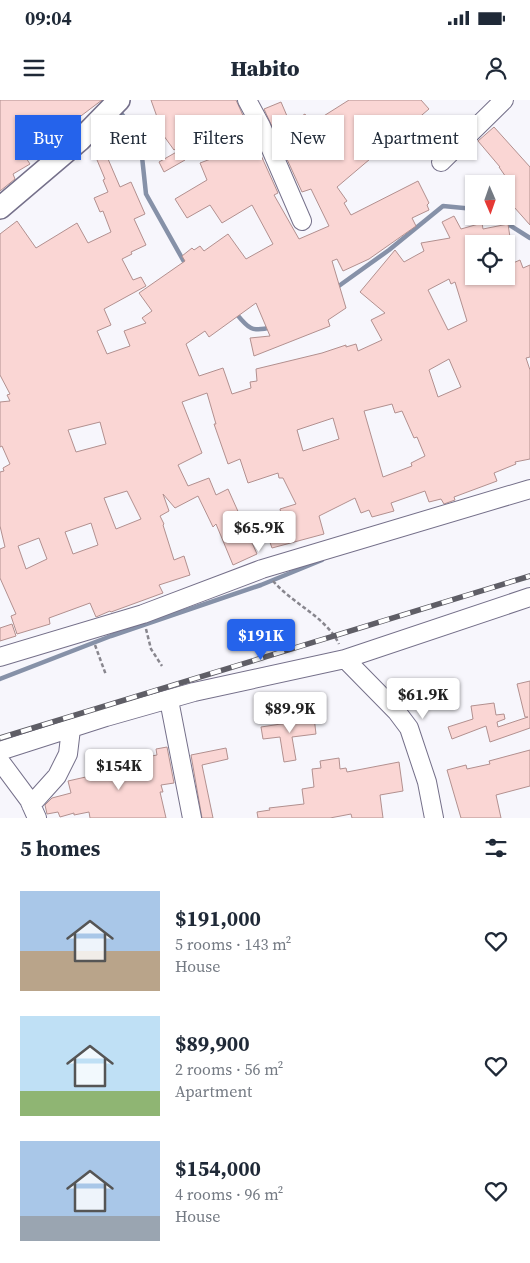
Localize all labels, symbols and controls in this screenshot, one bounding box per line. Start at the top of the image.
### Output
text: 09:04 [25,5,72,31]
text: Habito [230,53,300,83]
icon: menu [20,54,48,82]
icon: person [482,54,510,82]
chip: Buy [15,115,81,160]
chip: Rent [91,115,165,160]
chip: Filters [175,115,262,160]
chip: New [272,115,344,160]
chip: Apartment [354,115,477,160]
north arrow [465,175,515,225]
map controls [465,175,515,285]
button: locate [465,235,515,285]
pin: $65.9K [218,510,300,553]
text: $65.9K [234,516,284,538]
pin: $191K [226,618,296,661]
text: $191K [238,624,284,646]
pin: $61.9K [382,678,464,720]
text: $61.9K [398,683,448,705]
pin: $89.9K [249,692,331,734]
text: $89.9K [265,697,315,719]
pin: $154K [84,748,154,791]
text: $154K [96,754,142,776]
text: 5 homes [20,834,100,863]
icon: filters [482,834,510,862]
text: $191,000 [175,904,261,933]
icon: home [60,911,120,971]
icon: heart [482,927,510,955]
text: 5 rooms · 143 m² [175,933,291,955]
text: House [175,955,220,977]
text: $89,900 [175,1029,250,1058]
icon: home [60,1036,120,1096]
icon: heart [482,1052,510,1080]
text: 2 rooms · 56 m² [175,1058,283,1080]
text: Apartment [175,1080,252,1102]
text: $154,000 [175,1154,261,1183]
icon: home [60,1161,120,1221]
icon: heart [482,1177,510,1205]
text: 4 rooms · 96 m² [175,1183,283,1205]
text: House [175,1205,220,1227]

